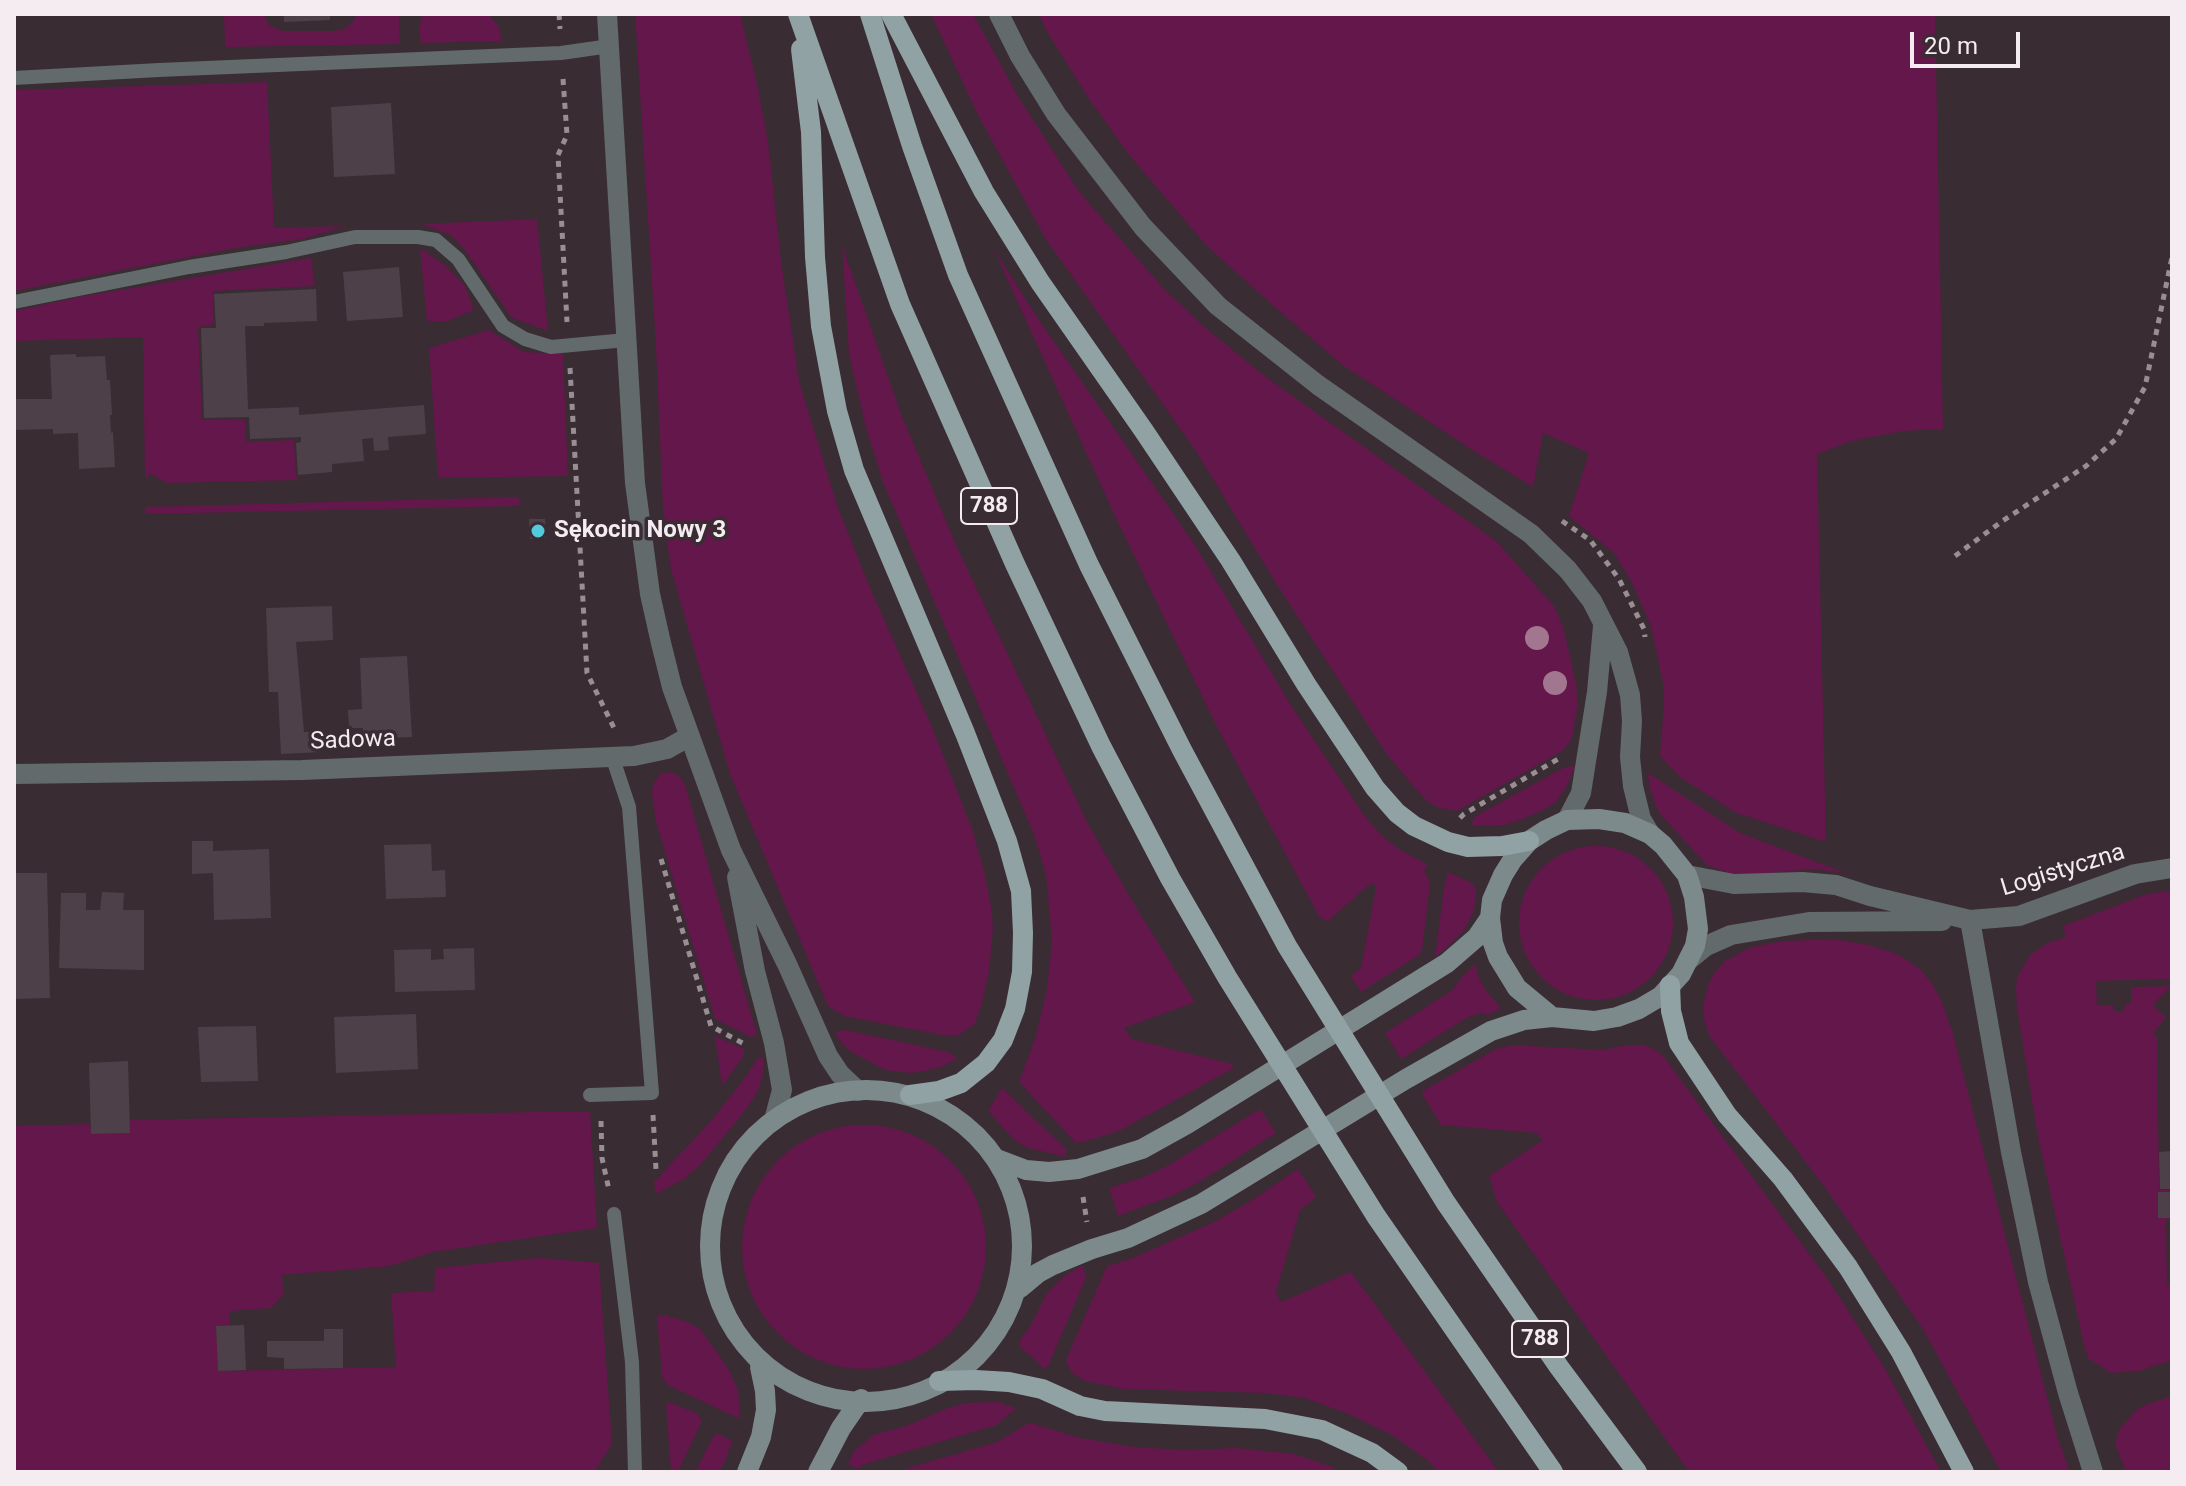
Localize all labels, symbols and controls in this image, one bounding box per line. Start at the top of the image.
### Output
scale bar [1914,16,2024,66]
text: 20 m [1924,32,1978,60]
road number: 788 [961,488,1017,524]
place label: Sękocin Nowy 3 [554,517,726,545]
marker: Sękocin Nowy 3 [529,522,547,540]
street label: Sadowa [310,725,396,757]
street label: Logistyczna [1998,838,2128,904]
road number: 788 [1512,1321,1568,1357]

